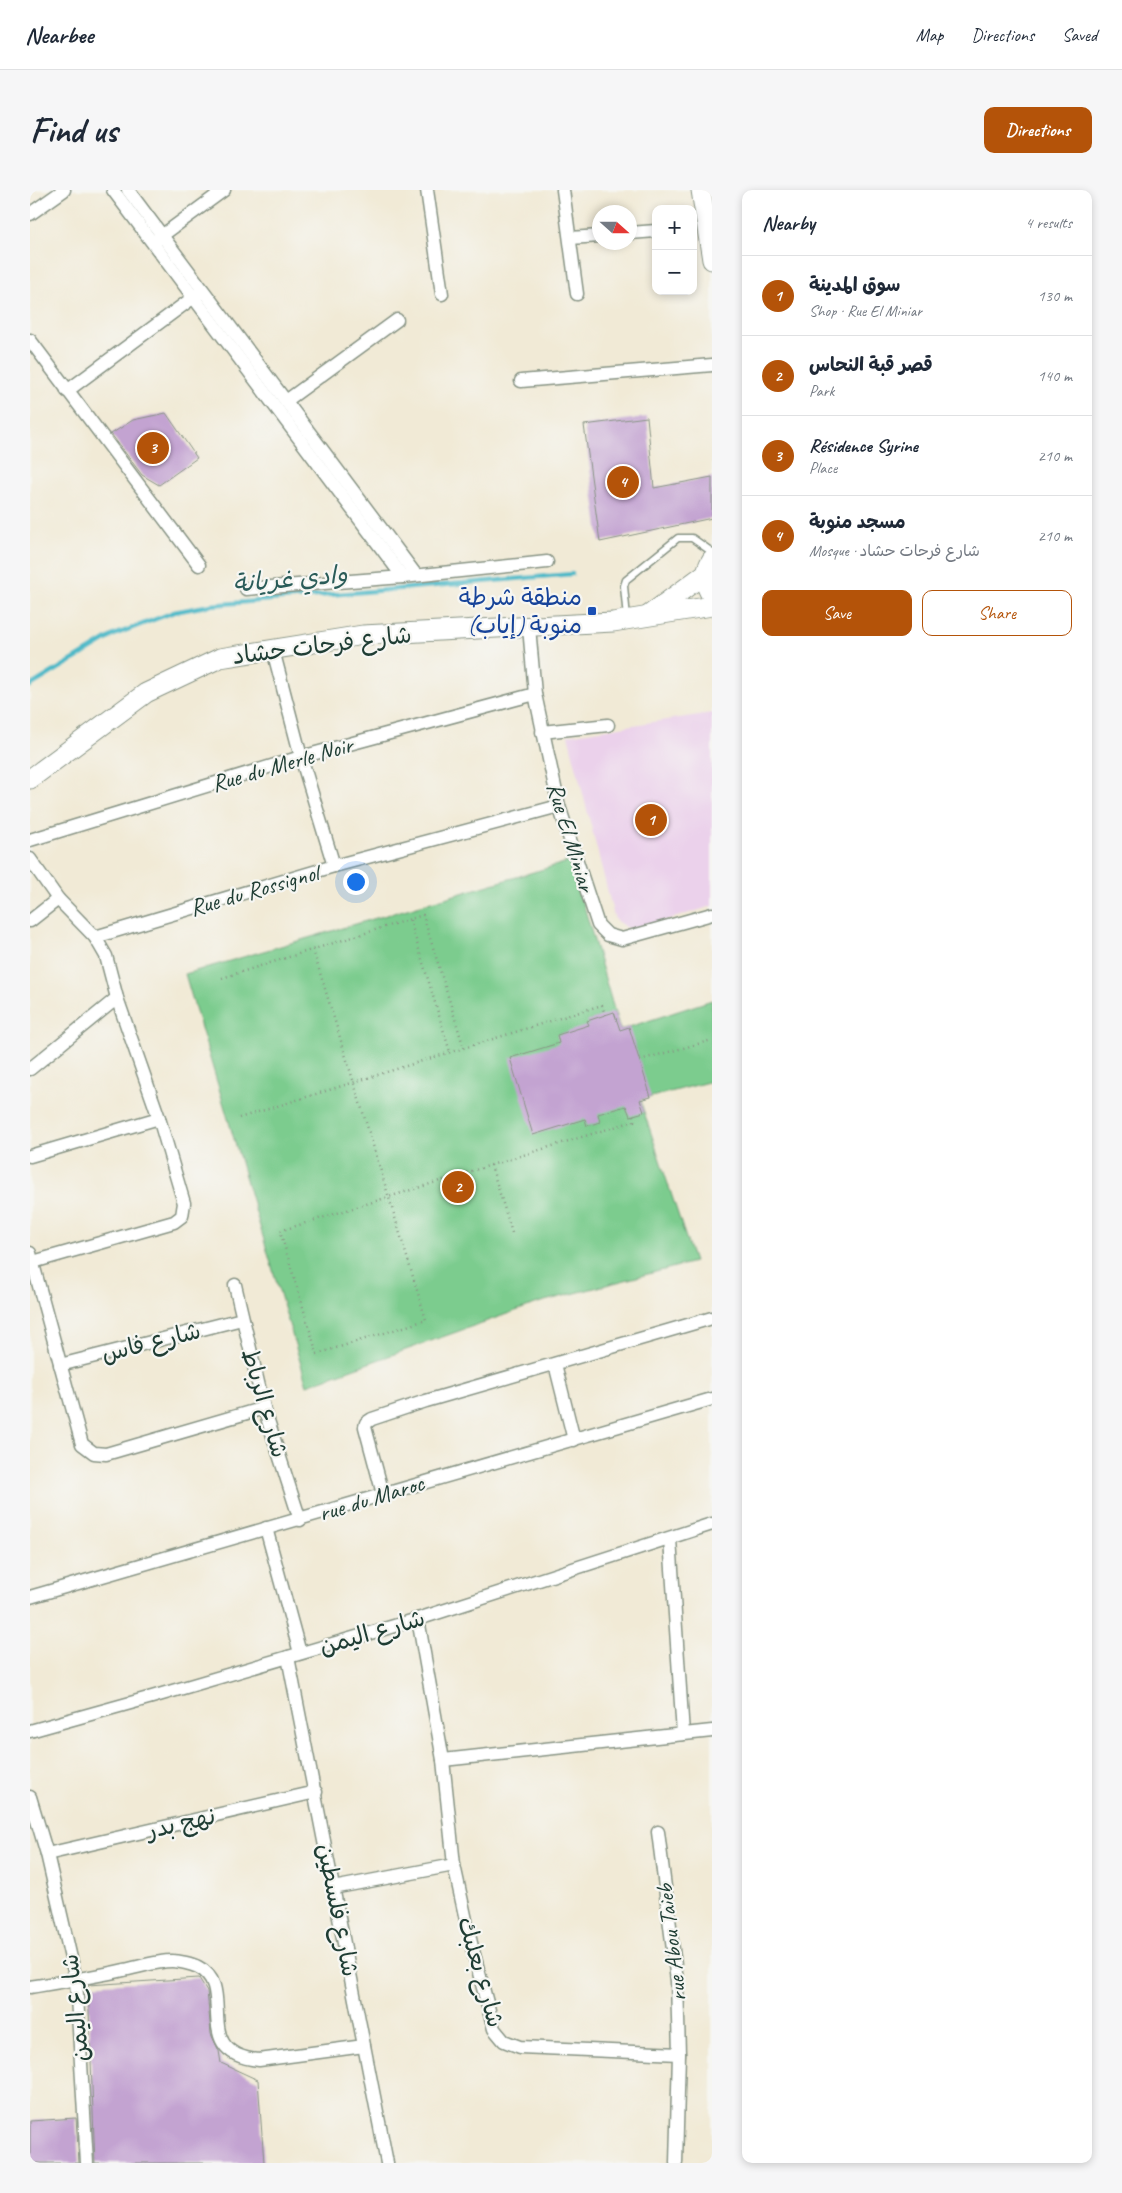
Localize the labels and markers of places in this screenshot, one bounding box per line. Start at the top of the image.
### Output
pin: 3 [137,429,169,467]
pin: 4 [607,463,639,501]
place label: منطقة شرطة منوبة (إياب) [459,582,582,641]
marker: منطقة شرطة منوبة (إياب) [586,605,598,617]
pin: 1 [635,801,667,839]
pin: 2 [442,1168,474,1206]

